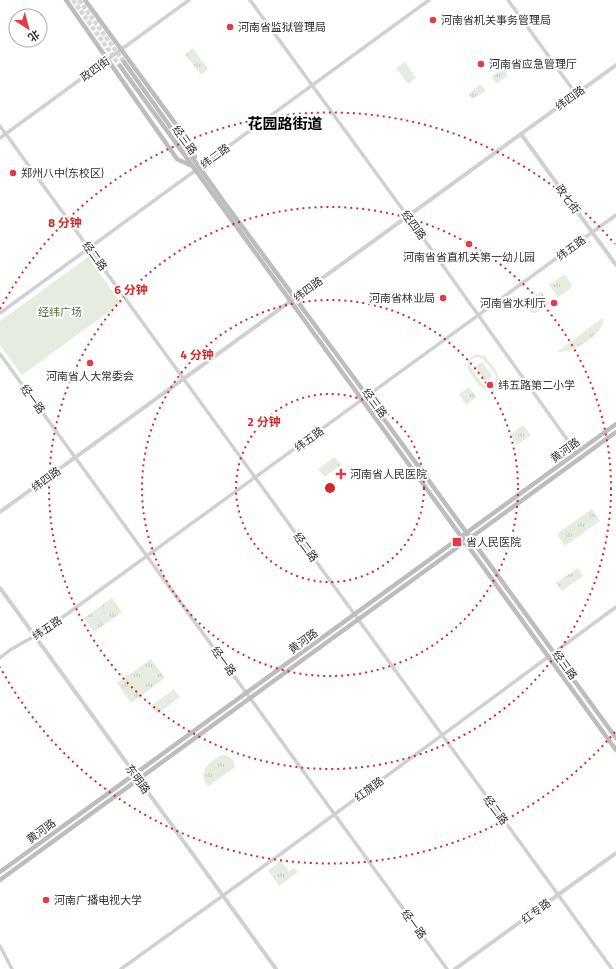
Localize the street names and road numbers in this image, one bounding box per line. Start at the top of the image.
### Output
street label: 政四街 [77,53,113,85]
street label: 纬四路 [552,82,588,114]
street label: 经三路 [169,122,201,158]
street label: 纬二路 [197,140,233,172]
street label: 政七街 [552,181,584,217]
street label: 经四路 [398,207,430,243]
street label: 纬五路 [553,232,589,264]
street label: 经二路 [79,238,111,274]
street label: 纬四路 [290,273,326,305]
street label: 经一路 [17,381,49,417]
street label: 经三路 [359,385,391,421]
street label: 纬五路 [291,423,327,455]
street label: 黄河路 [547,434,583,466]
street label: 纬四路 [28,463,64,495]
street label: 经二路 [290,529,322,565]
street label: 纬五路 [29,612,65,644]
street label: 黄河路 [285,625,321,657]
street label: 经一路 [208,643,240,679]
street label: 经三路 [549,647,581,683]
street label: 东明路 [122,761,154,797]
street label: 红旗路 [351,773,387,805]
street label: 经二路 [480,792,512,828]
street label: 黄河路 [23,815,59,847]
street label: 红专路 [518,895,554,927]
street label: 经一路 [398,906,430,942]

